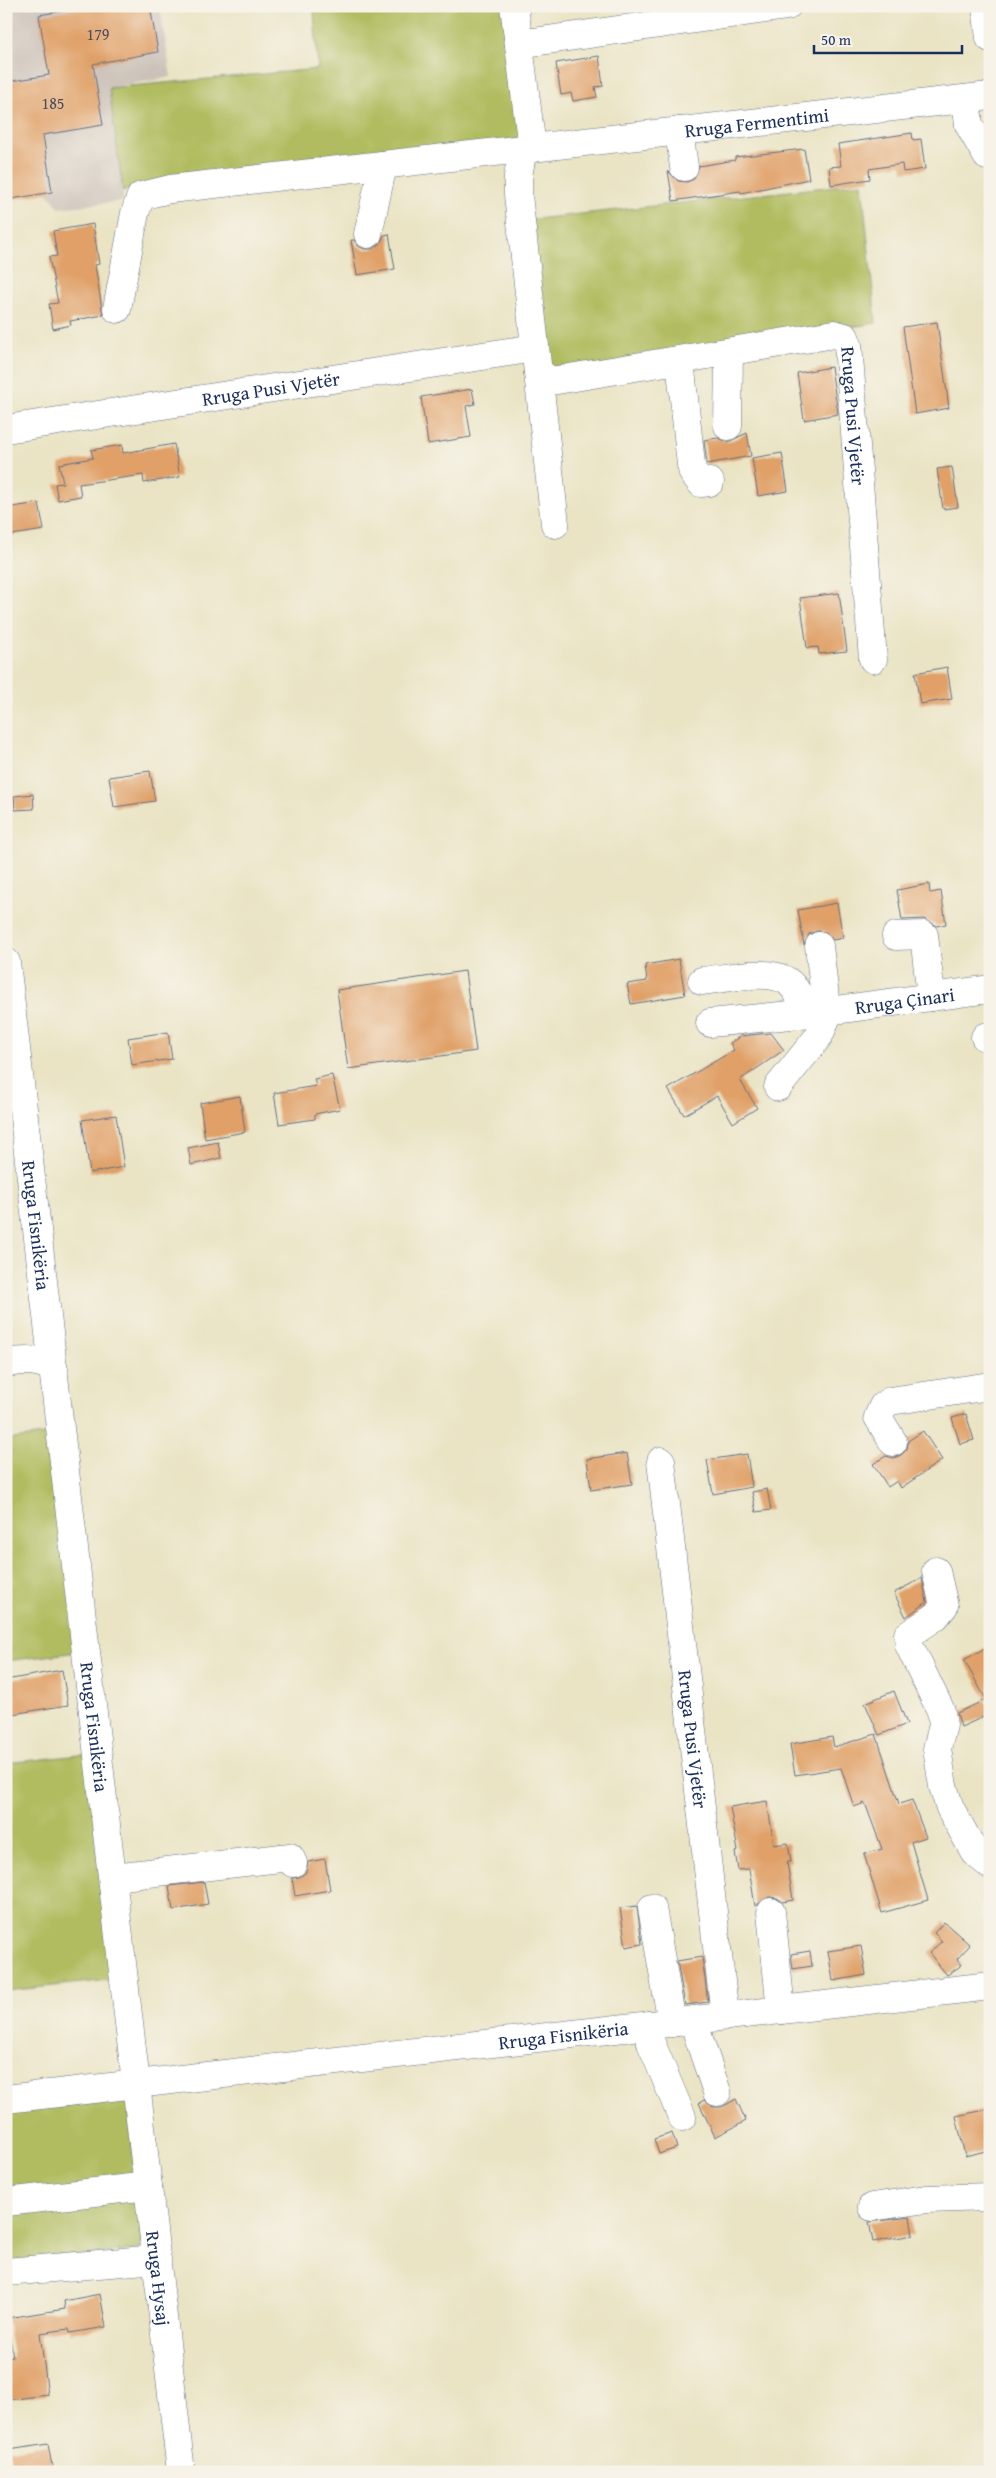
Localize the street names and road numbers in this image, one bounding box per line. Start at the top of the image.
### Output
street label: Rruga Fermentimi [683,100,830,145]
street label: Rruga Pusi Vjetër [834,345,873,487]
street label: Rruga Pusi Vjetër [200,364,342,413]
street label: Rruga Çinari [853,980,956,1021]
street label: Rruga Fisnikëria [15,1159,58,1292]
street label: Rruga Fisnikëria [73,1660,116,1793]
street label: Rruga Pusi Vjetër [671,1668,715,1810]
street label: Rruga Fisnikëria [497,2014,630,2056]
street label: Rruga Hysaj [139,2229,178,2327]

